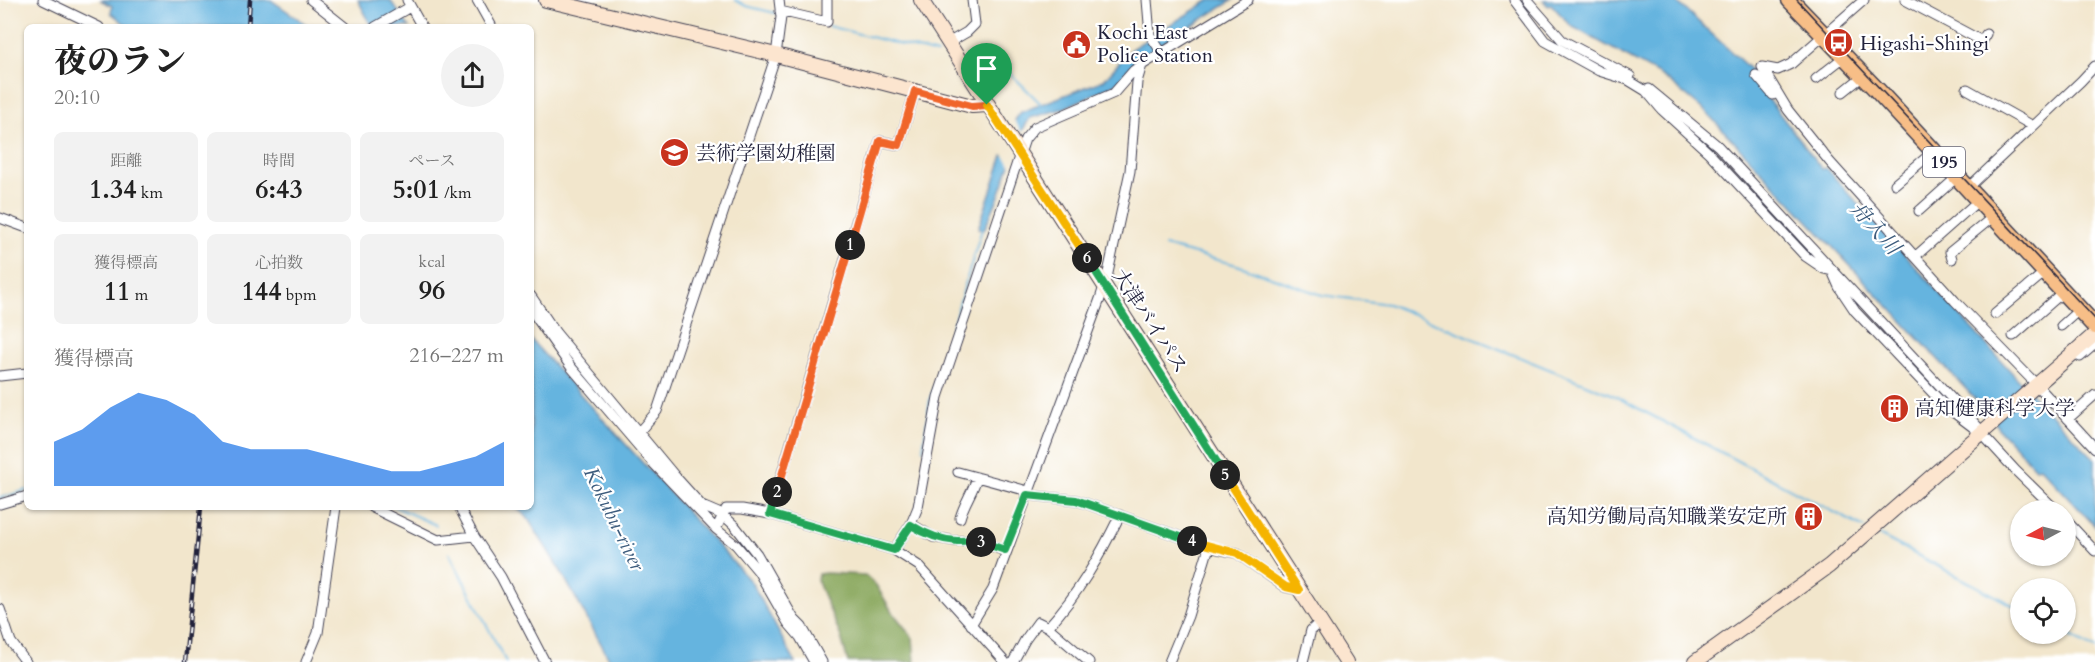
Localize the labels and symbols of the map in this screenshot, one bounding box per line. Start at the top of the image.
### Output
place label: Kochi East Police Station [1097,19,1214,69]
bus stop icon: Higashi-Shingi [1823,27,1855,59]
public building icon: Kochi East Police Station [1060,28,1092,60]
place label: Higashi-Shingi [1860,30,1990,57]
pin [961,43,1012,105]
school or university icon: 芸術学園幼稚園 [659,137,691,169]
place label: 芸術学園幼稚園 [696,140,836,167]
road number: 195 [1923,147,1965,177]
water label: 舟入川 [1843,195,1908,263]
pin: 1 [835,230,865,260]
pin: 6 [1072,243,1102,273]
street label: 大津バイパス [1106,263,1194,379]
building icon: 高知健康科学大学 [1878,392,1910,424]
place label: 高知健康科学大学 [1915,395,2075,422]
pin: 5 [1210,460,1240,490]
water label: Kokubu-river [576,462,652,577]
pin: 2 [762,477,792,507]
building icon: 高知労働局高知職業安定所 [1792,500,1824,532]
north arrow [2010,500,2076,566]
place label: 高知労働局高知職業安定所 [1547,503,1787,530]
pin: 4 [1177,526,1207,556]
pin: 3 [966,527,996,557]

